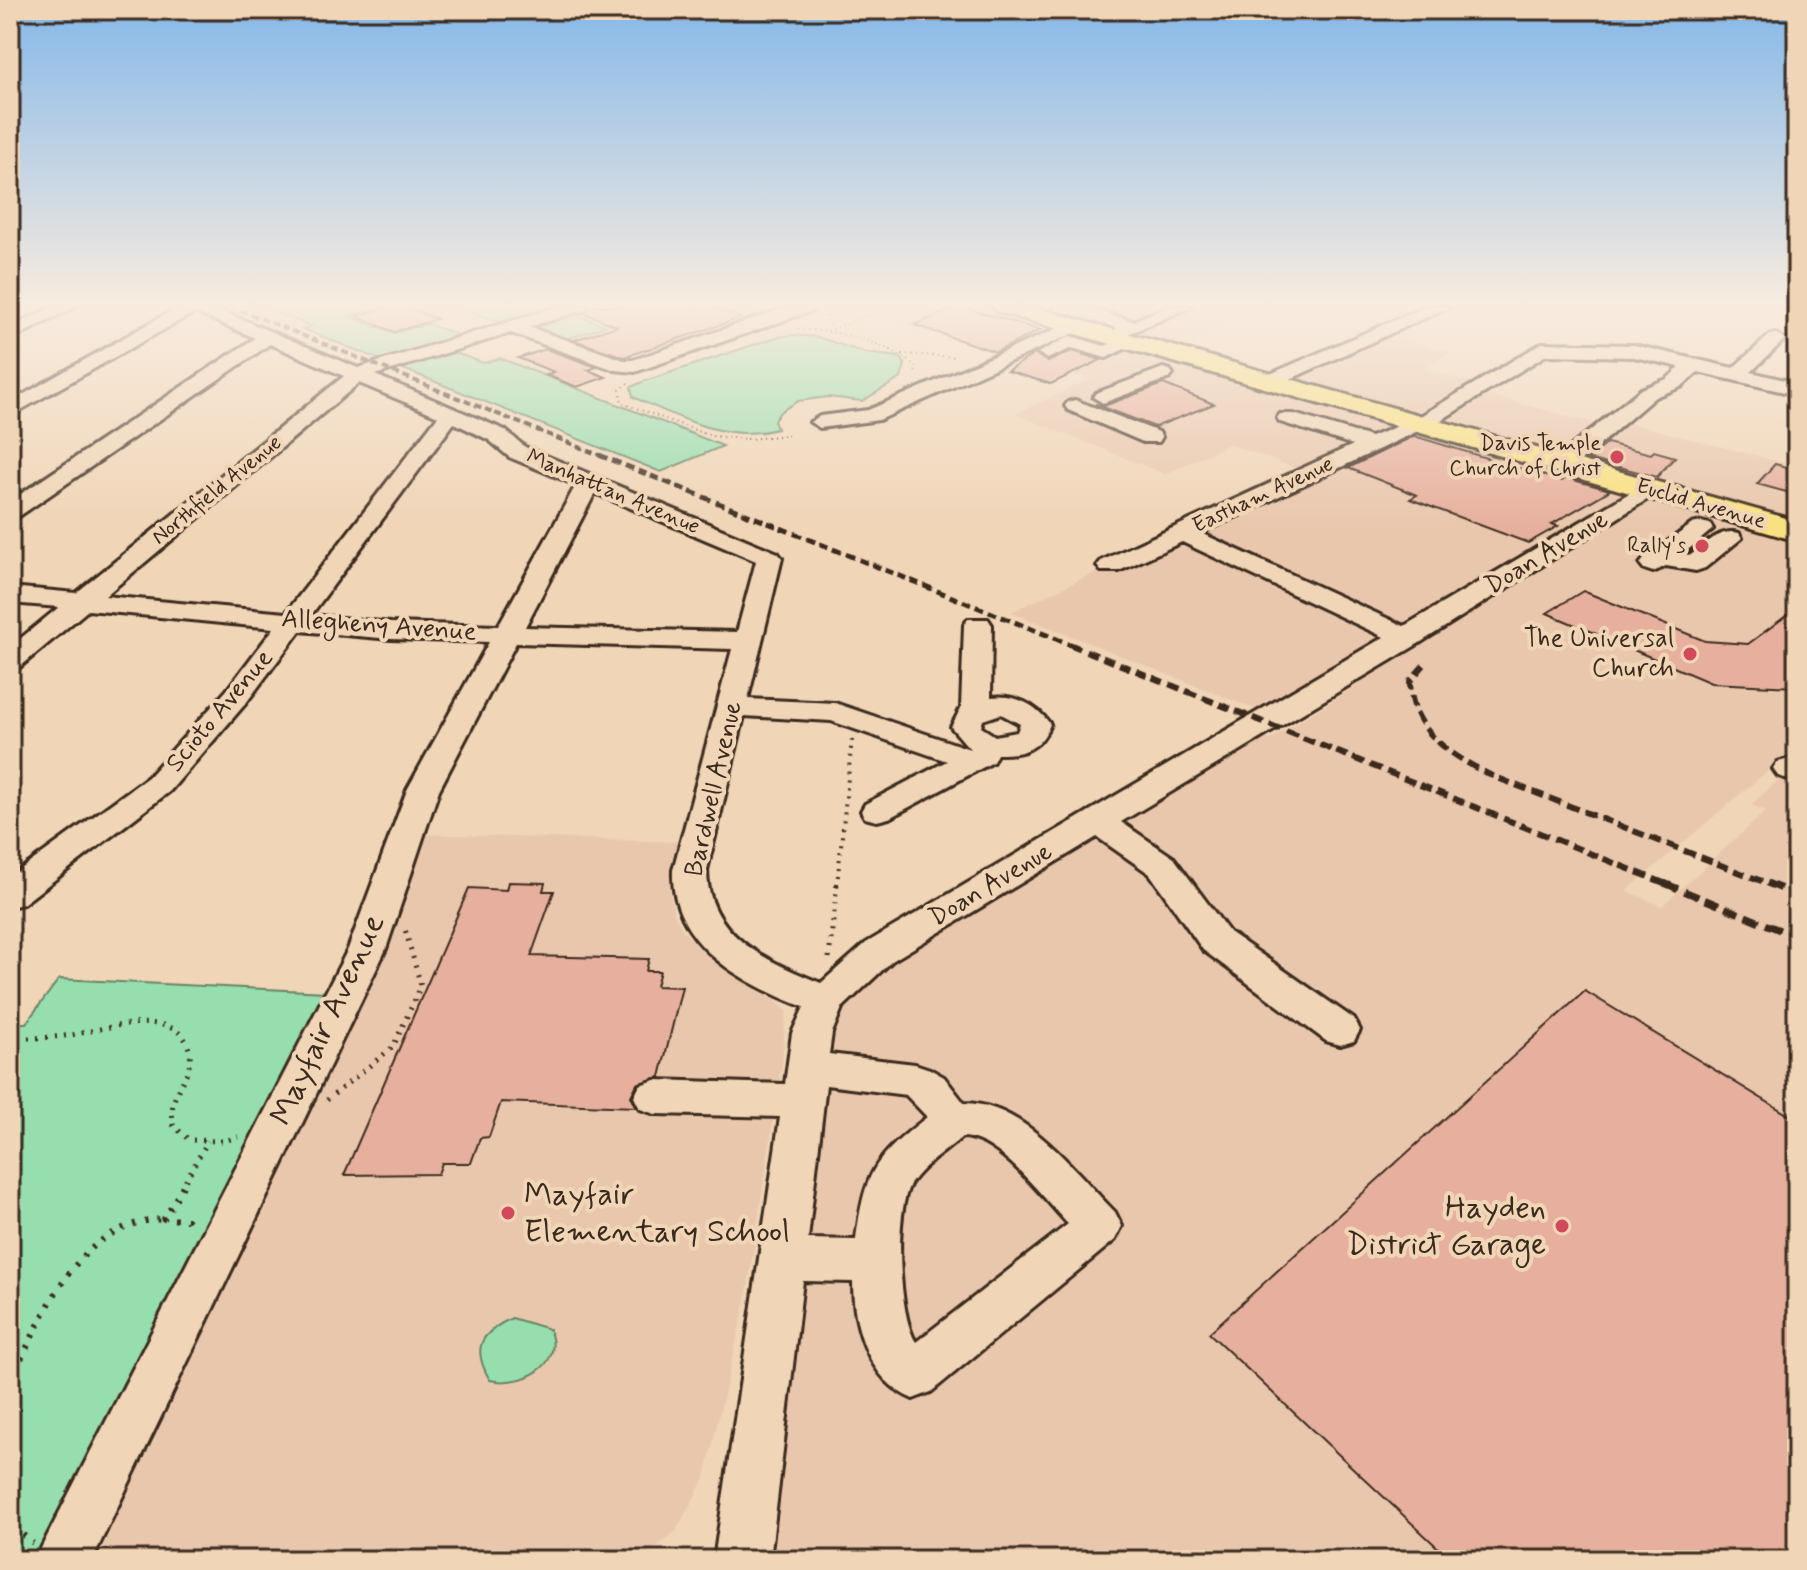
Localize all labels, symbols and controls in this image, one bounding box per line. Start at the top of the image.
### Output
street label: Northfield Avenue [146,429,288,551]
place label: Davis Temple Church of Christ [1449,430,1601,483]
street label: Manhattan Avenue [522,443,704,541]
marker: Davis Temple Church of Christ [1608,448,1626,466]
street label: Eastham Avenue [1188,450,1338,540]
street label: Euclid Avenue [1633,472,1769,536]
street label: Doan Avenue [1479,503,1615,603]
place label: Rally's [1627,532,1686,560]
marker: Rally's [1693,537,1711,555]
street label: Allegheny Avenue [280,602,478,652]
place label: The Universal Church [1524,622,1674,686]
street label: Scioto Avenue [159,642,282,780]
marker: The Universal Church [1681,645,1699,663]
street label: Bardwell Avenue [677,698,751,880]
street label: Doan Avenue [923,835,1059,935]
street label: Mayfair Avenue [261,908,395,1132]
place label: Mayfair Elementary School [524,1174,790,1253]
place label: Hayden District Garage [1347,1187,1546,1268]
marker: Mayfair Elementary School [499,1204,517,1222]
marker: Hayden District Garage [1553,1217,1571,1235]

